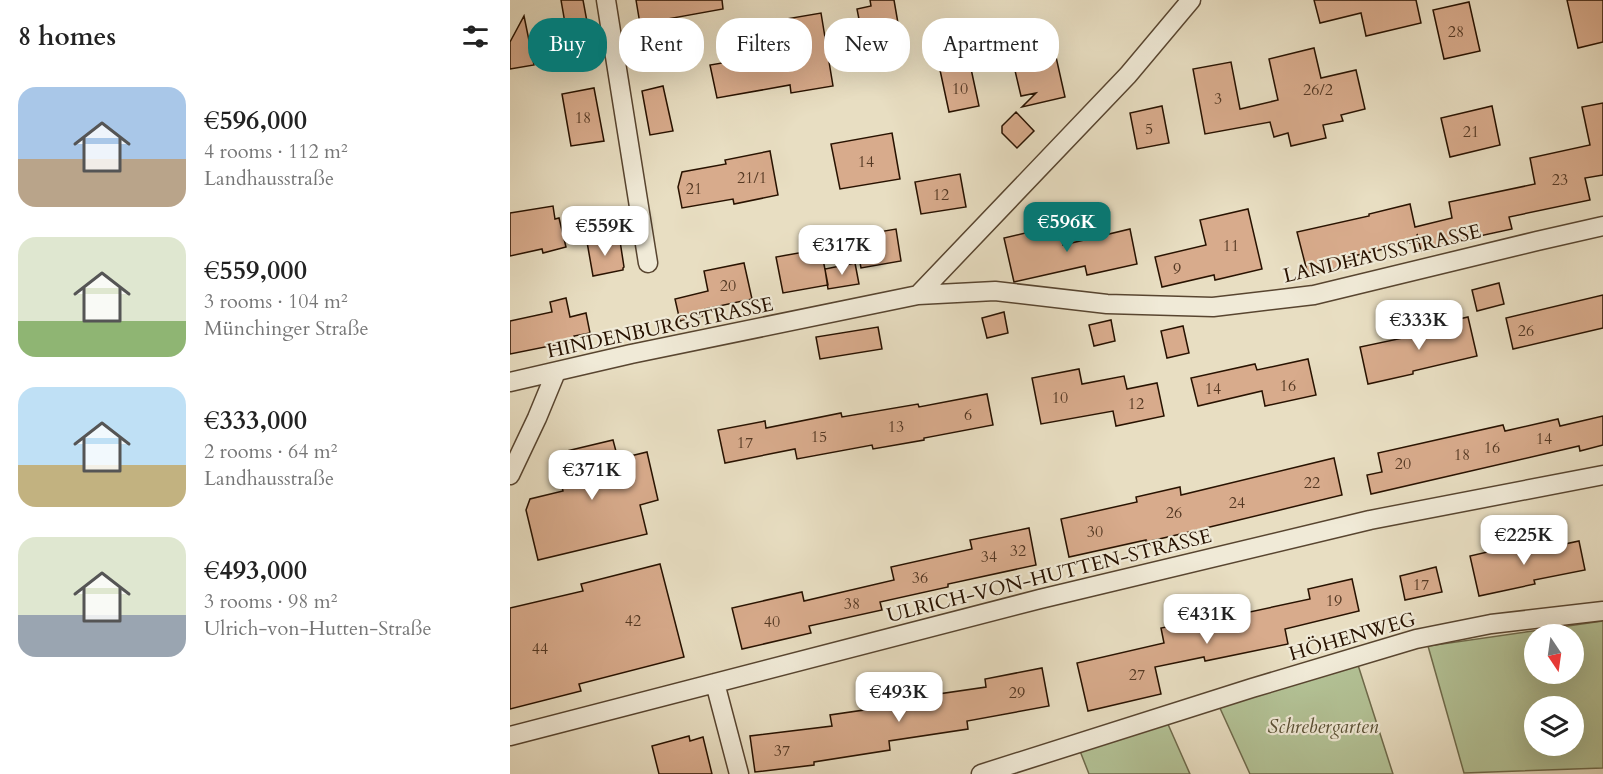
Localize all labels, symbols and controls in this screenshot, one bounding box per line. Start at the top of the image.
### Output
chip: Buy [528,18,607,72]
chip: Rent [619,18,704,72]
chip: Filters [716,18,812,72]
chip: New [824,18,910,72]
chip: Apartment [922,18,1059,72]
text: 8 homes [18,19,116,54]
icon: filters [459,20,492,53]
house number: 28 [1448,21,1464,43]
house number: 10 [952,78,968,100]
house number: 26/2 [1303,79,1333,101]
house number: 3 [1214,88,1222,110]
text: €596,000 [204,103,307,138]
house number: 18 [575,107,591,129]
icon: home [66,111,138,183]
house number: 5 [1145,118,1153,140]
house number: 21 [1463,121,1479,143]
text: 4 rooms · 112 m² [204,138,348,165]
house number: 14 [858,151,874,173]
text: Landhausstraße [204,165,334,192]
house number: 21/1 [737,167,767,189]
house number: 23 [1552,169,1568,191]
house number: 21 [686,178,702,200]
house number: 12 [933,184,949,206]
pin: €596K [1025,202,1109,253]
pin: €559K [563,206,647,257]
text: €596K [1038,208,1096,235]
text: €559K [576,212,634,239]
street label: LANDHAUSSTRASSE [1281,218,1484,289]
pin: €317K [800,225,884,276]
text: €317K [813,231,871,258]
house number: 11 [1223,235,1239,257]
text: €559,000 [204,253,307,288]
house number: 9 [1173,258,1181,280]
icon: home [66,261,138,333]
house number: 20 [720,275,736,297]
text: 3 rooms · 104 m² [204,288,348,315]
street label: HINDENBURGSTRASSE [544,290,776,365]
pin: €333K [1377,300,1461,351]
text: €333K [1390,306,1448,333]
text: Münchinger Straße [204,315,368,342]
house number: 26 [1518,320,1534,342]
house number: 16 [1280,375,1296,397]
house number: 14 [1205,378,1221,400]
house number: 10 [1052,387,1068,409]
house number: 12 [1128,393,1144,415]
text: €333,000 [204,403,307,438]
house number: 6 [964,404,972,426]
icon: home [66,411,138,483]
house number: 13 [888,416,904,438]
house number: 15 [811,426,827,448]
house number: 14 [1536,428,1552,450]
house number: 17 [737,432,753,454]
house number: 16 [1484,437,1500,459]
text: 2 rooms · 64 m² [204,438,337,465]
house number: 18 [1454,444,1470,466]
pin: €371K [550,450,634,501]
house number: 20 [1395,453,1411,475]
text: €371K [563,456,621,483]
text: Landhausstraße [204,465,334,492]
house number: 22 [1304,472,1320,494]
house number: 24 [1229,492,1245,514]
house number: 26 [1166,502,1182,524]
pin: €225K [1482,515,1566,566]
house number: 30 [1087,521,1103,543]
text: €225K [1495,521,1553,548]
street label: ULRICH-VON-HUTTEN-STRASSE [884,522,1214,629]
house number: 32 [1010,540,1026,562]
house number: 34 [981,546,997,568]
text: €493,000 [204,553,307,588]
icon: home [66,561,138,633]
house number: 36 [912,567,928,589]
house number: 17 [1413,574,1429,596]
text: 3 rooms · 98 m² [204,588,337,615]
house number: 19 [1326,590,1342,612]
house number: 38 [844,593,860,615]
pin: €431K [1165,594,1249,645]
text: €431K [1178,600,1236,627]
street label: HÖHENWEG [1286,605,1419,667]
house number: 42 [625,610,641,632]
house number: 40 [764,611,780,633]
text: Ulrich-von-Hutten-Straße [204,615,432,642]
north arrow [1524,624,1584,684]
map controls [1524,624,1584,756]
house number: 44 [532,638,548,660]
house number: 27 [1129,664,1145,686]
pin: €493K [857,672,941,723]
text: €493K [870,678,928,705]
house number: 29 [1009,682,1025,704]
button: layers [1524,696,1584,756]
park label: Schrebergarten [1268,713,1379,740]
house number: 37 [774,740,790,762]

